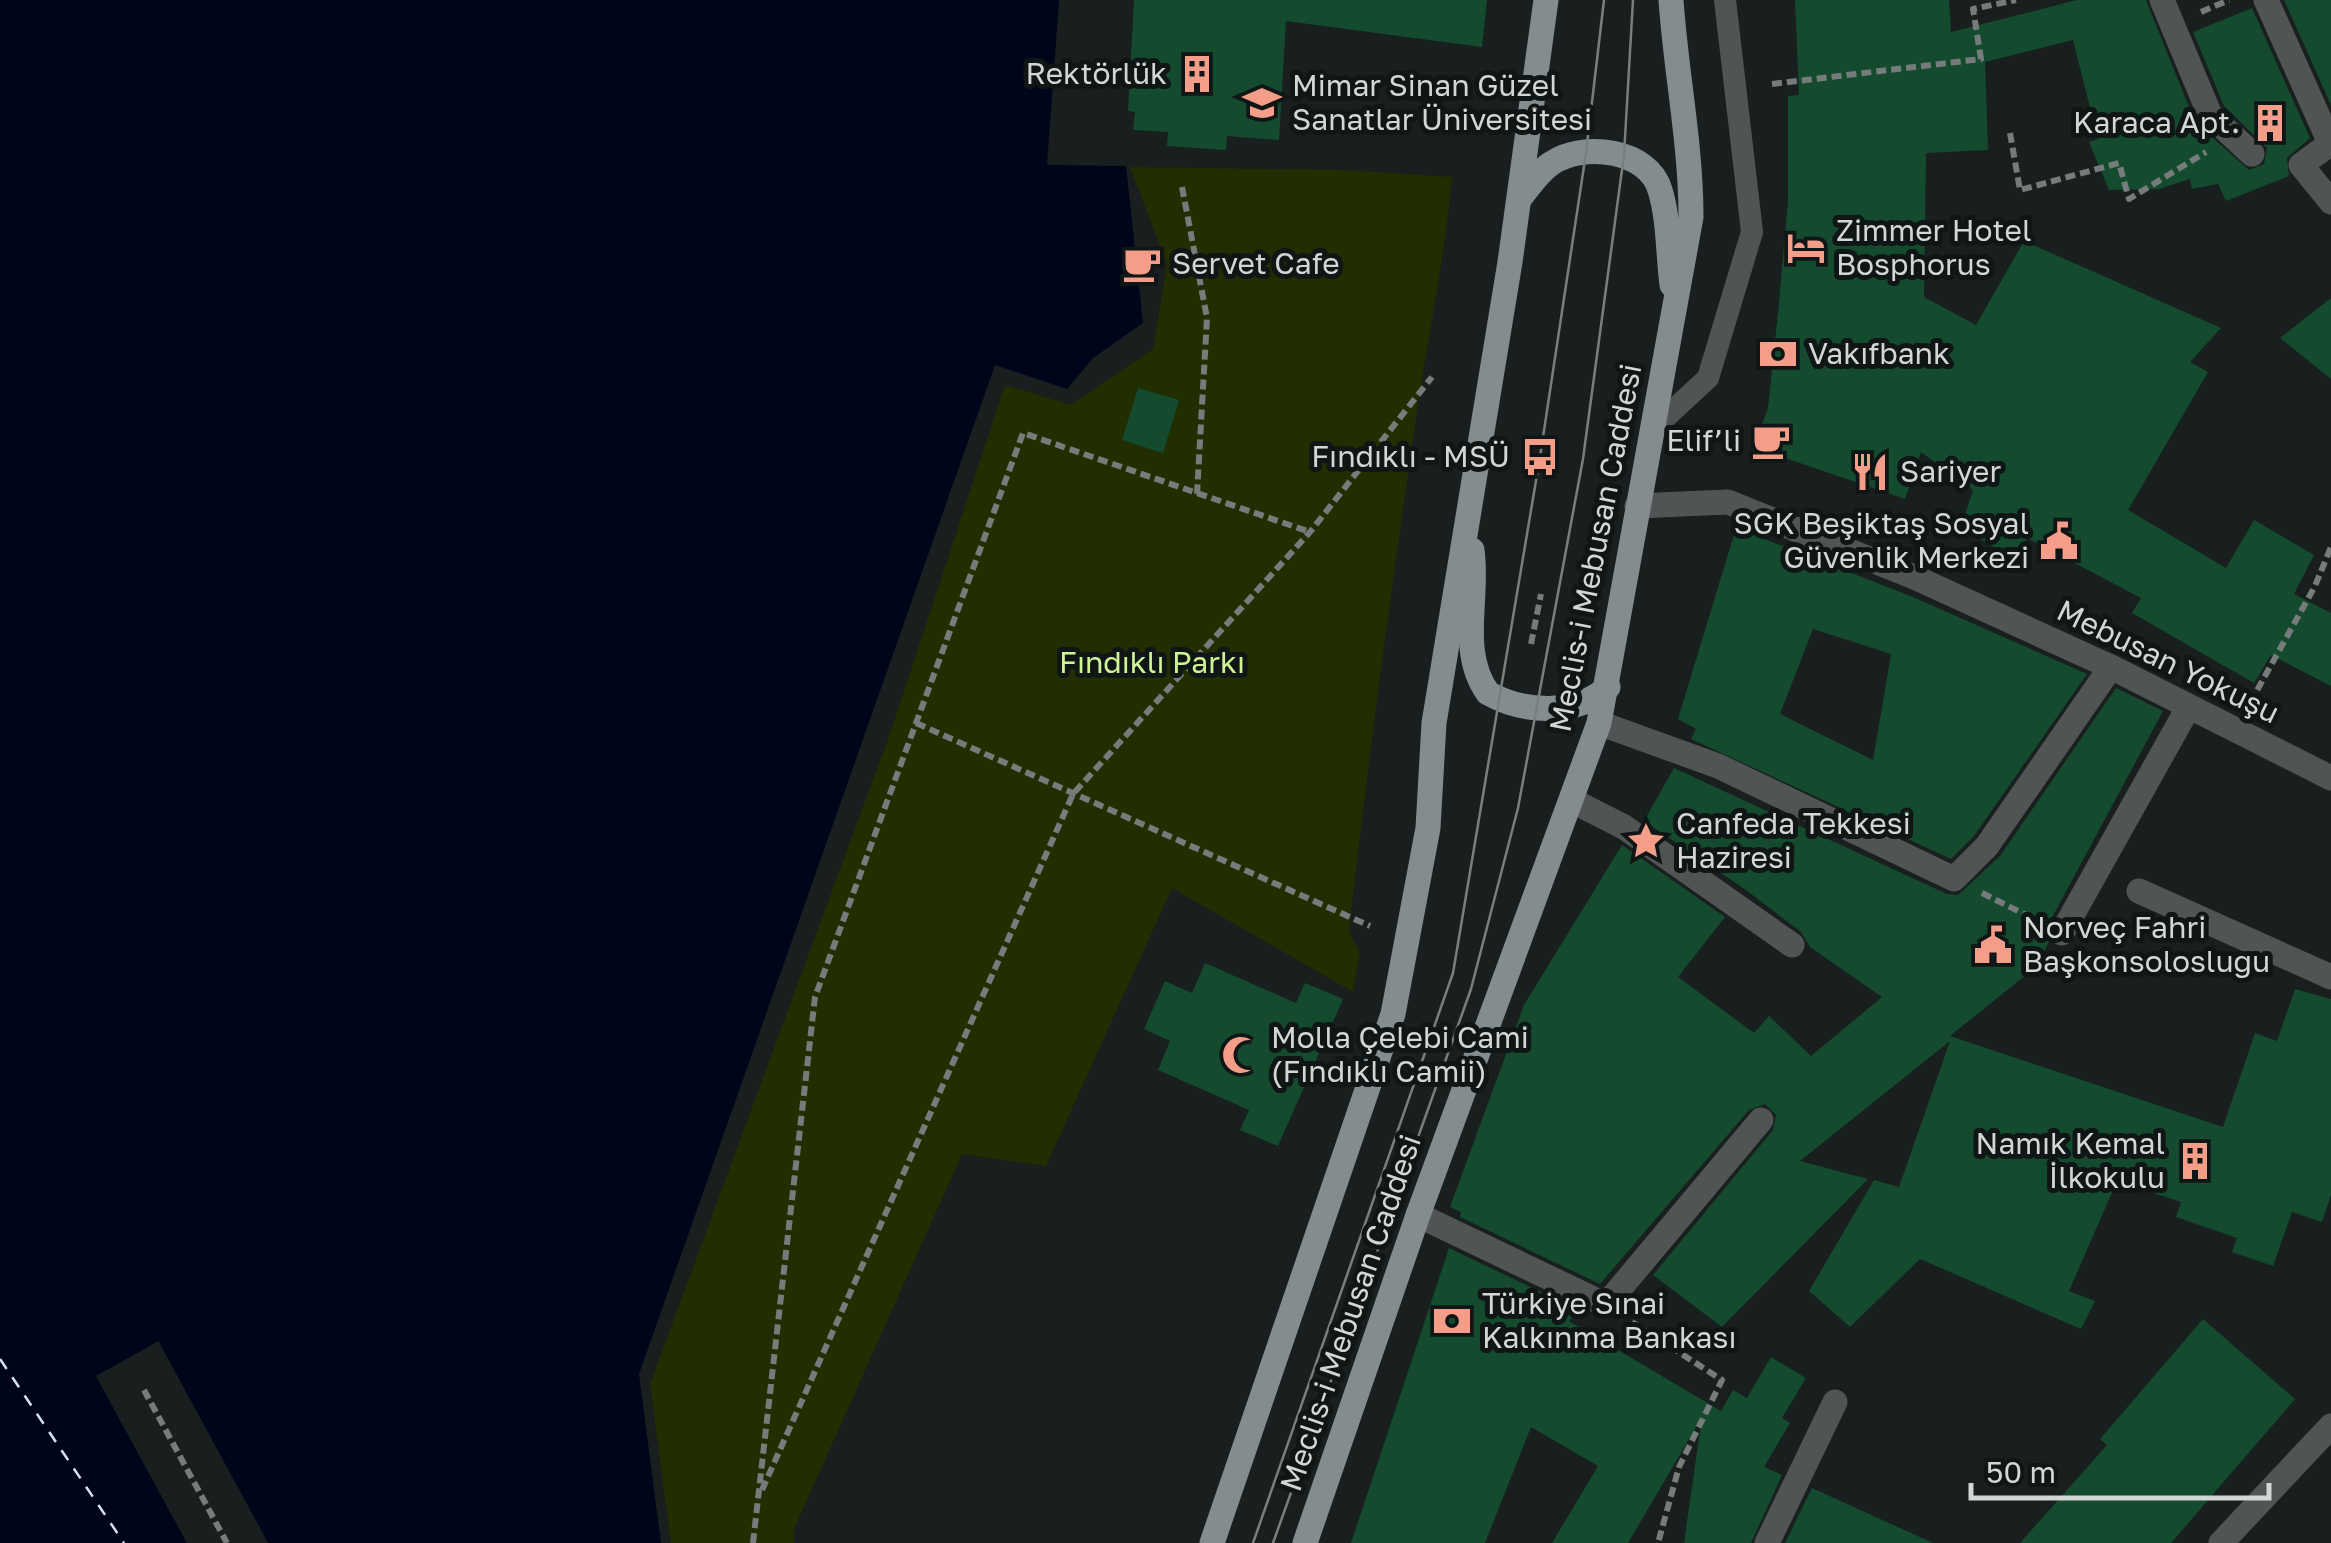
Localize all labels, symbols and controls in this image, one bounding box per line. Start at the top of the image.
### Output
building icon: Rektörlük [1176,53,1218,95]
place label: Rektörlük [1026,55,1167,91]
place label: Mimar Sinan Güzel Sanatlar Üniversitesi [1292,67,1592,137]
school or university icon: Mimar Sinan Güzel Sanatlar Üniversitesi [1241,82,1283,124]
building icon: Karaca Apt. [2249,102,2291,144]
place label: Karaca Apt. [2073,104,2240,140]
place label: Zimmer Hotel Bosphorus [1836,212,2032,282]
hotel icon: Zimmer Hotel Bosphorus [1785,227,1827,269]
cafe icon: Servet Cafe [1121,243,1163,285]
place label: Servet Cafe [1172,245,1340,281]
bank icon: Vakıfbank [1757,333,1799,375]
place label: Vakıfbank [1808,335,1950,371]
street label: Meclis-i Mebusan Caddesi [1542,361,1648,735]
cafe icon: Elif’li [1750,420,1792,462]
place label: Elif’li [1666,422,1741,458]
bus stop icon: Fındıklı - MSÜ [1519,436,1561,478]
place label: Fındıklı - MSÜ [1311,438,1510,474]
restaurant icon: Sariyer [1849,451,1891,493]
place label: Sariyer [1900,453,2001,489]
place label: SGK Beşiktaş Sosyal Güvenlik Merkezi [1734,505,2029,575]
public building icon: SGK Beşiktaş Sosyal Güvenlik Merkezi [2038,520,2080,562]
street label: Mebusan Yokuşu [2052,592,2285,730]
park label: Fındıklı Parkı [1059,644,1245,680]
place label: Canfeda Tekkesi Haziresi [1676,805,1911,875]
place icon: Canfeda Tekkesi Haziresi [1625,820,1667,862]
place label: Norveç Fahri Başkonsolosluğu [2023,909,2270,979]
public building icon: Norveç Fahri Başkonsolosluğu [1972,924,2014,966]
place label: Molla Çelebi Cami (Fındıklı Camii) [1271,1019,1529,1089]
mosque icon: Molla Çelebi Cami (Fındıklı Camii) [1220,1034,1262,1076]
place label: Namık Kemal İlkokulu [1976,1125,2165,1195]
street label: Meclis-i Mebusan Caddesi [1272,1130,1428,1495]
building icon: Namık Kemal İlkokulu [2174,1140,2216,1182]
place label: Türkiye Sınai Kalkınma Bankası [1482,1285,1736,1355]
bank icon: Türkiye Sınai Kalkınma Bankası [1431,1300,1473,1342]
scale bar [1971,1438,2268,1500]
text: 50 m [1986,1454,2056,1490]

